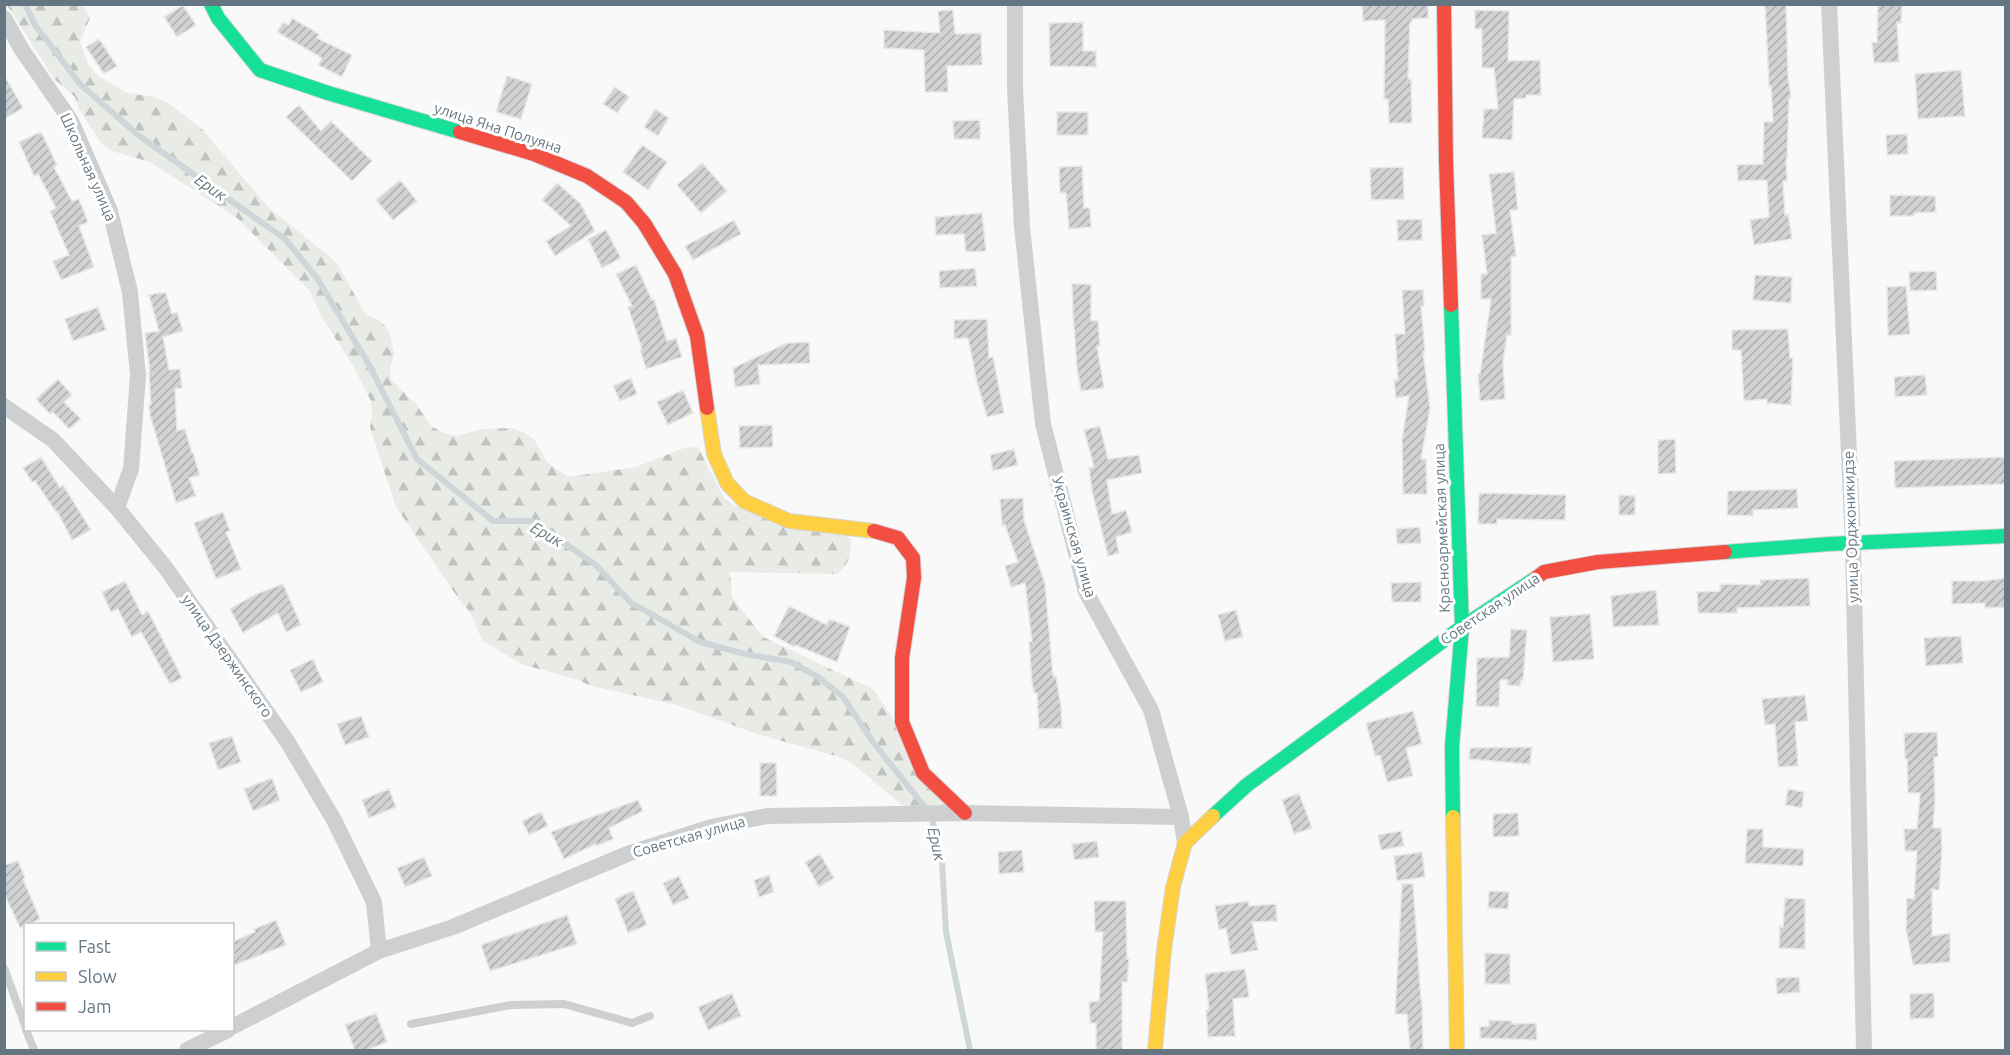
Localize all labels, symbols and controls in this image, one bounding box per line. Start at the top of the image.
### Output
street label: улица Яна Полуяна [432,99,564,156]
street label: Школьная улица [57,110,120,223]
water label: Ерик [192,170,231,205]
street label: Красноармейская улица [1430,443,1453,613]
street label: улица Орджоникидзе [1839,451,1862,603]
street label: Украинская улица [1049,474,1100,599]
water label: Ерик [528,518,567,551]
street label: Советская улица [1437,569,1543,648]
street label: улица Дзержинского [179,591,276,720]
street label: Советская улица [631,812,747,861]
water label: Ерик [925,825,949,863]
legend [24,923,234,1031]
text: Fast [78,936,111,956]
text: Slow [78,966,117,986]
text: Jam [78,996,112,1016]

